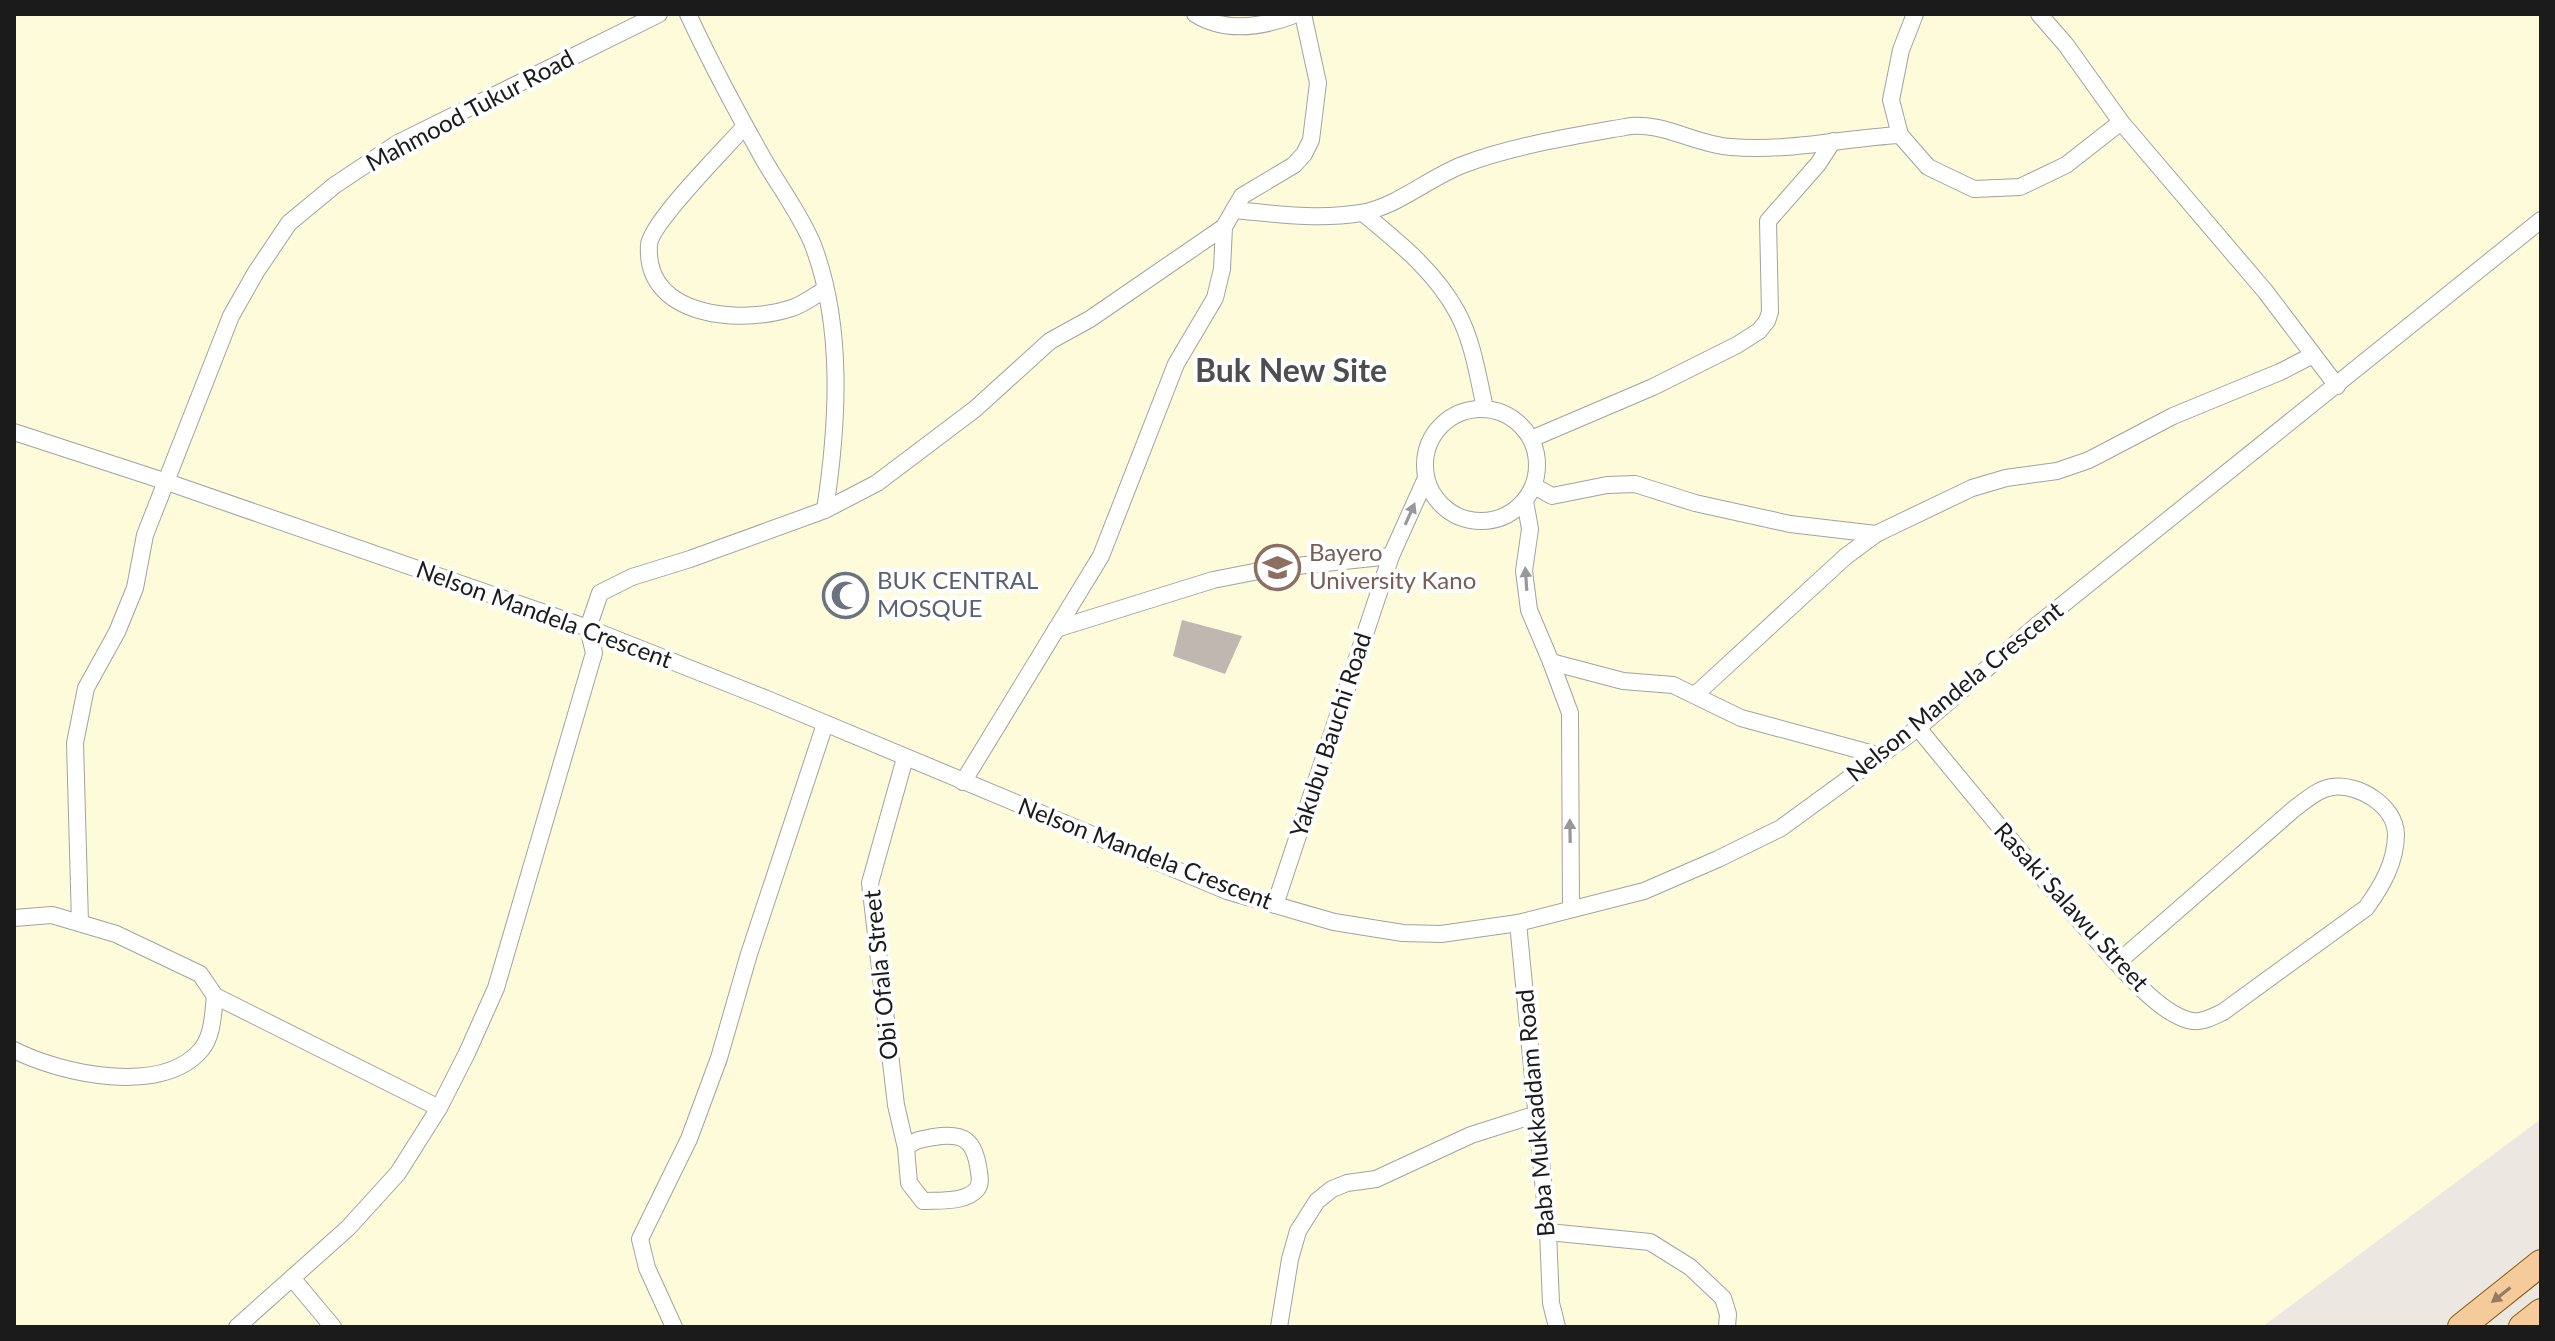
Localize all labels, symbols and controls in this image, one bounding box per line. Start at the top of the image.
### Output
street label: Mahmood Tukur Road [360,43,578,177]
district label: Buk New Site [1195,350,1387,389]
one-way arrow [1403,502,1417,526]
place label: Bayero University Kano [1309,537,1476,594]
school or university icon: Bayero University Kano [1254,543,1302,591]
street label: Nelson Mandela Crescent [413,554,677,674]
place label: BUK CENTRAL MOSQUE [877,565,1038,622]
one-way arrow [1519,566,1532,591]
mosque icon: BUK CENTRAL MOSQUE [822,571,870,619]
street label: Nelson Mandela Crescent [1840,594,2068,787]
street label: Yakubu Bauchi Road [1283,629,1376,840]
street label: Nelson Mandela Crescent [1014,791,1277,915]
street label: Rasaki Salawu Street [1989,816,2156,997]
one-way arrow [1564,818,1576,843]
street label: Obi Ofala Street [856,888,903,1062]
street label: Baba Mukkaddam Road [1509,988,1560,1238]
one-way arrow [2491,1287,2511,1303]

